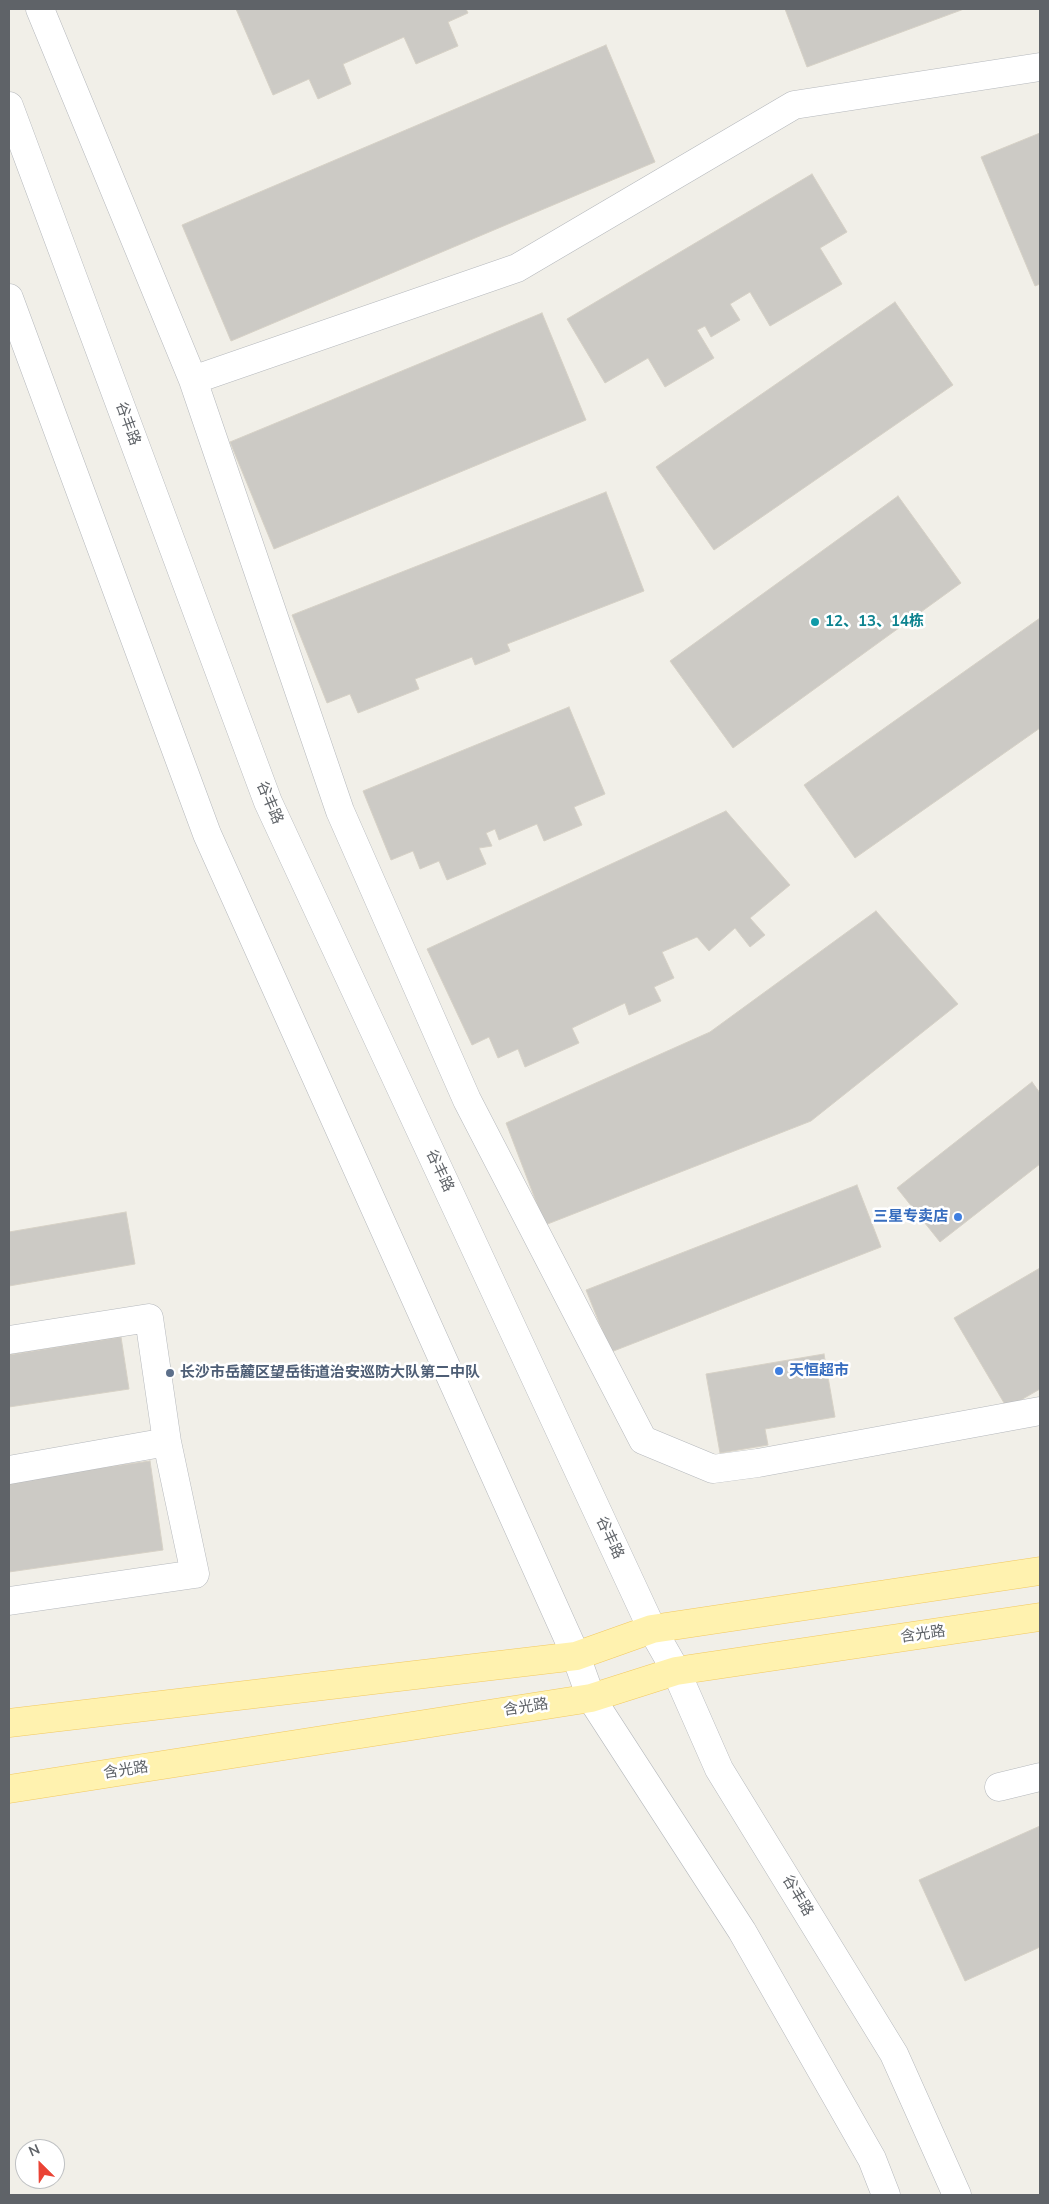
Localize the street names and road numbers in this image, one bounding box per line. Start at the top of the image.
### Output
street label: 谷丰路 [111,400,143,448]
street label: 谷丰路 [252,779,286,827]
street label: 谷丰路 [421,1147,457,1195]
street label: 谷丰路 [591,1514,627,1562]
street label: 含光路 [899,1623,947,1647]
street label: 含光路 [502,1696,550,1720]
street label: 含光路 [102,1759,150,1783]
street label: 谷丰路 [778,1872,816,1920]

